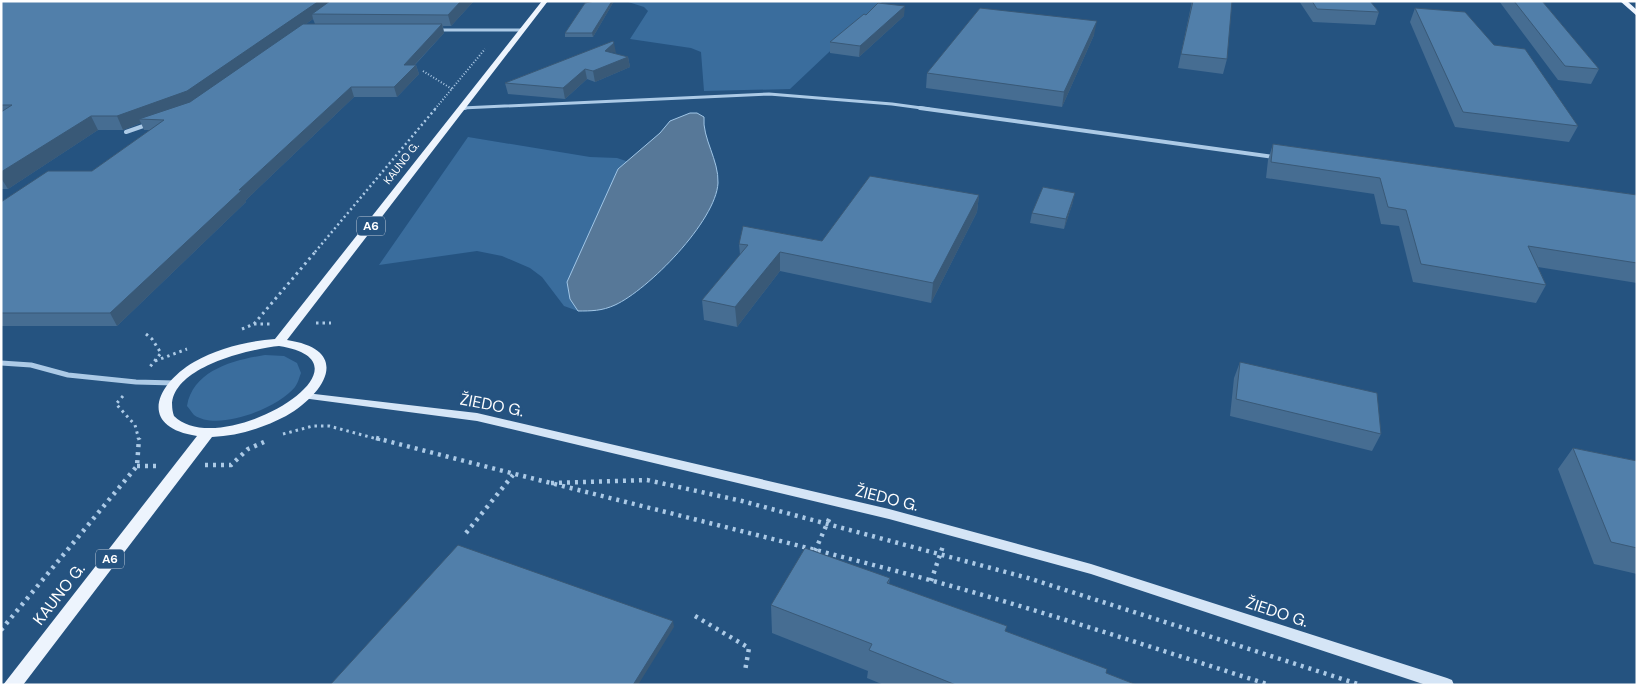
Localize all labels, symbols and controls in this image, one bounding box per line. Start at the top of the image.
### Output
street label: KAUNO G. [380,139,422,187]
road number: A6 [357,217,385,236]
street label: ŽIEDO G. [458,389,526,421]
street label: ŽIEDO G. [853,480,921,516]
road number: A6 [96,550,124,568]
street label: KAUNO G. [28,559,90,629]
street label: ŽIEDO G. [1243,592,1311,632]

